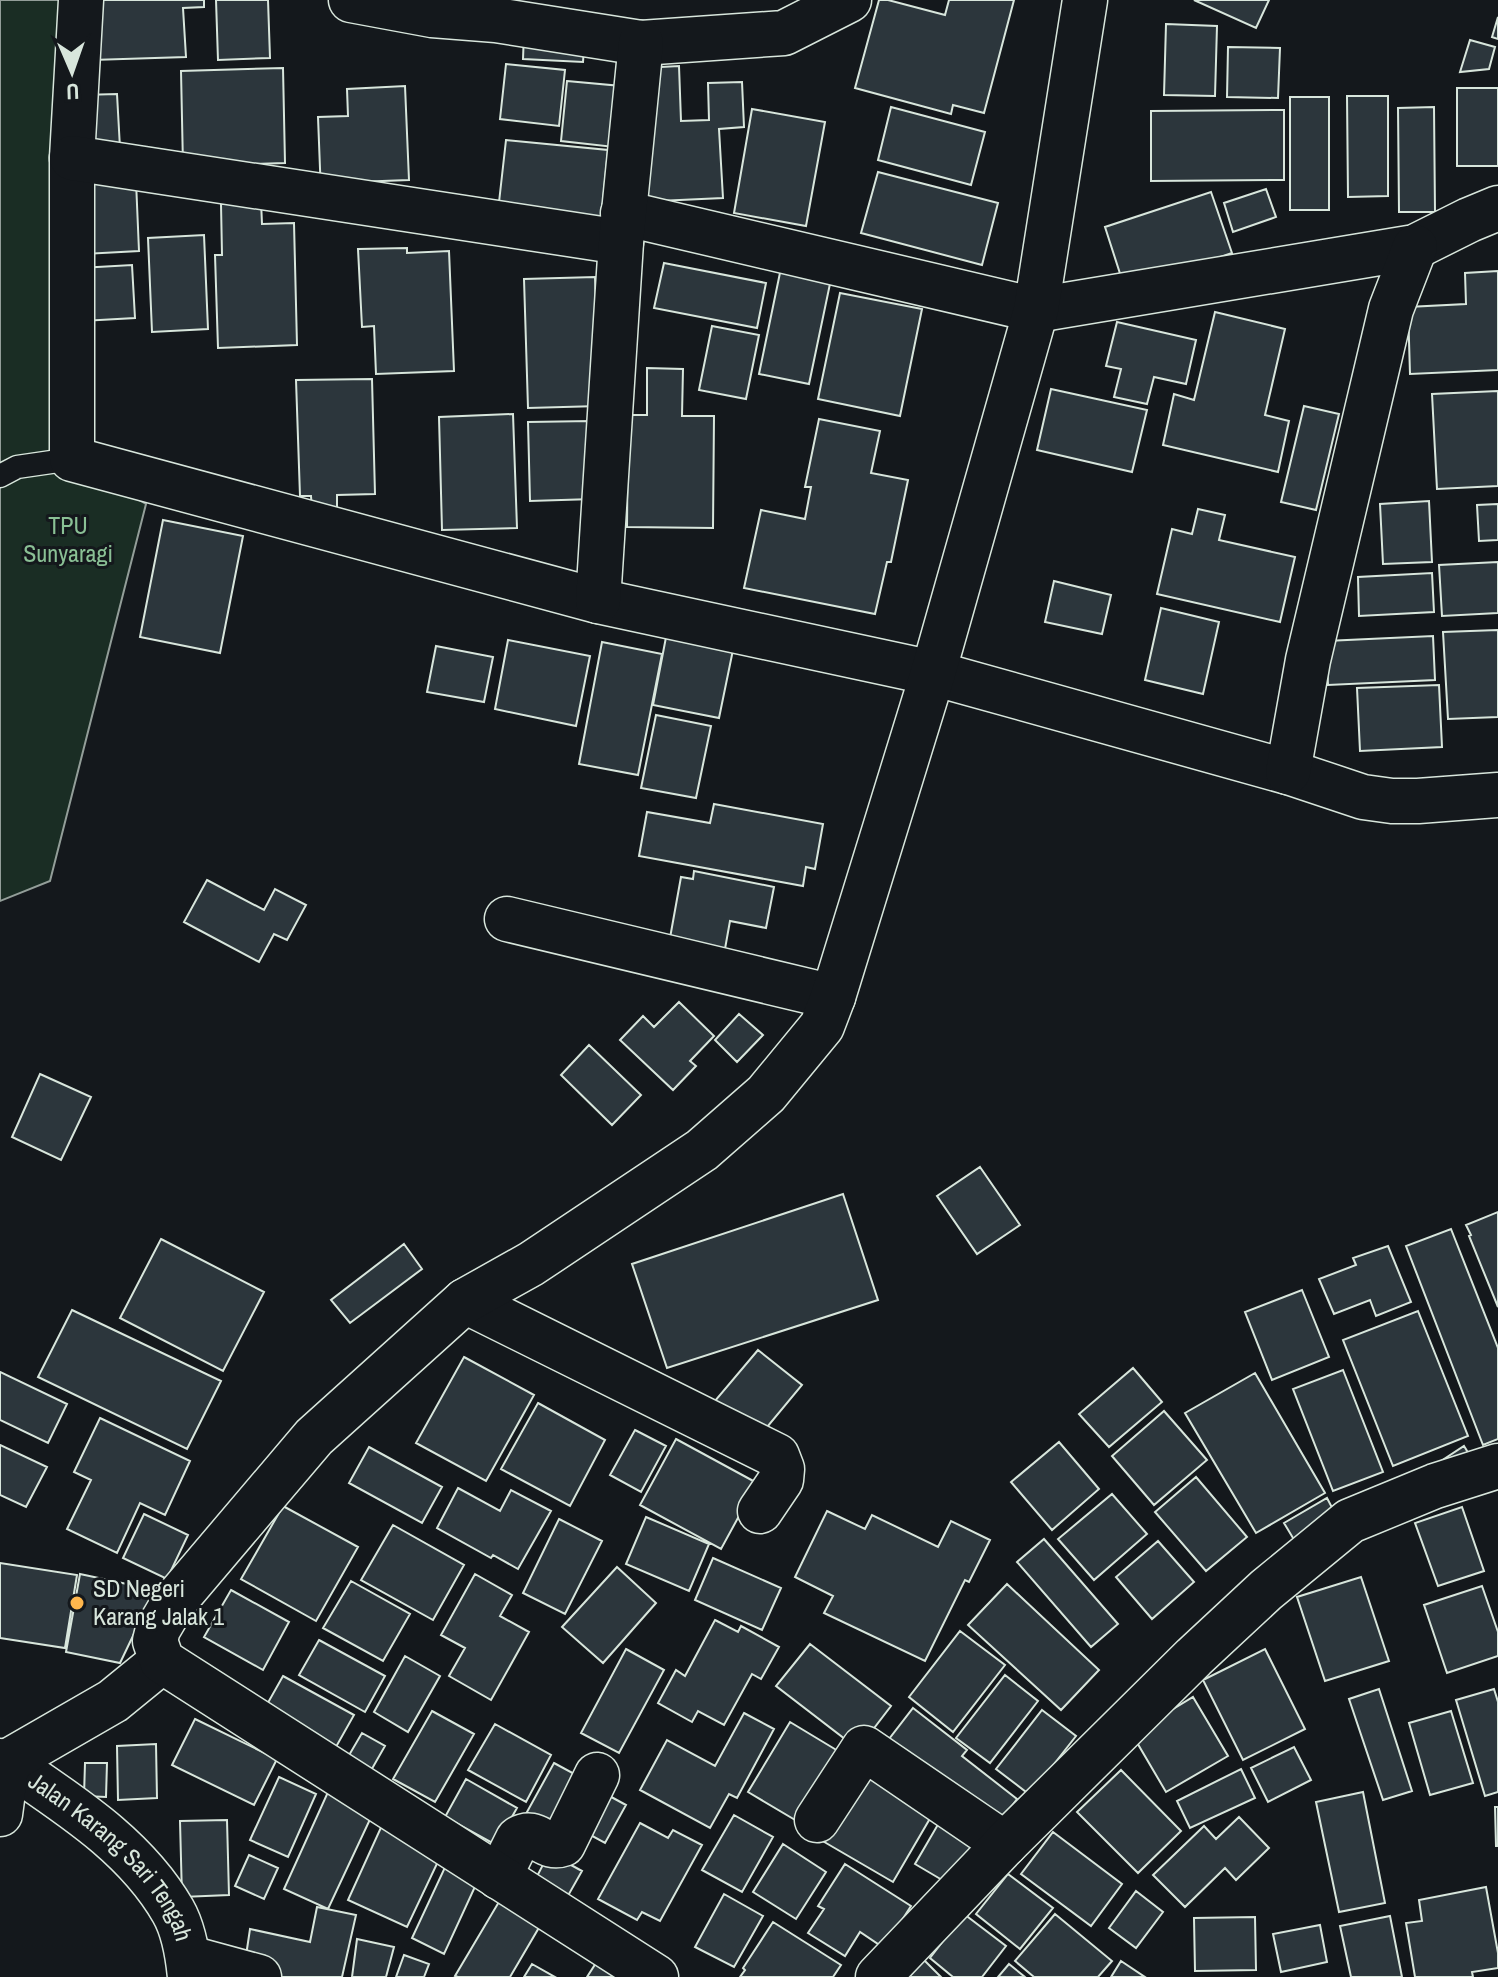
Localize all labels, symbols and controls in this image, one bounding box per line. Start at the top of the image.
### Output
north arrow [32,32,112,112]
text: U [66,77,80,107]
park label: TPU Sunyaragi [23,509,113,569]
place label: SD Negeri Karang Jalak 1 [93,1572,224,1632]
marker: SD Negeri Karang Jalak 1 [68,1594,86,1612]
street label: Jalan Karang Sari Tengah [23,1764,201,1944]

